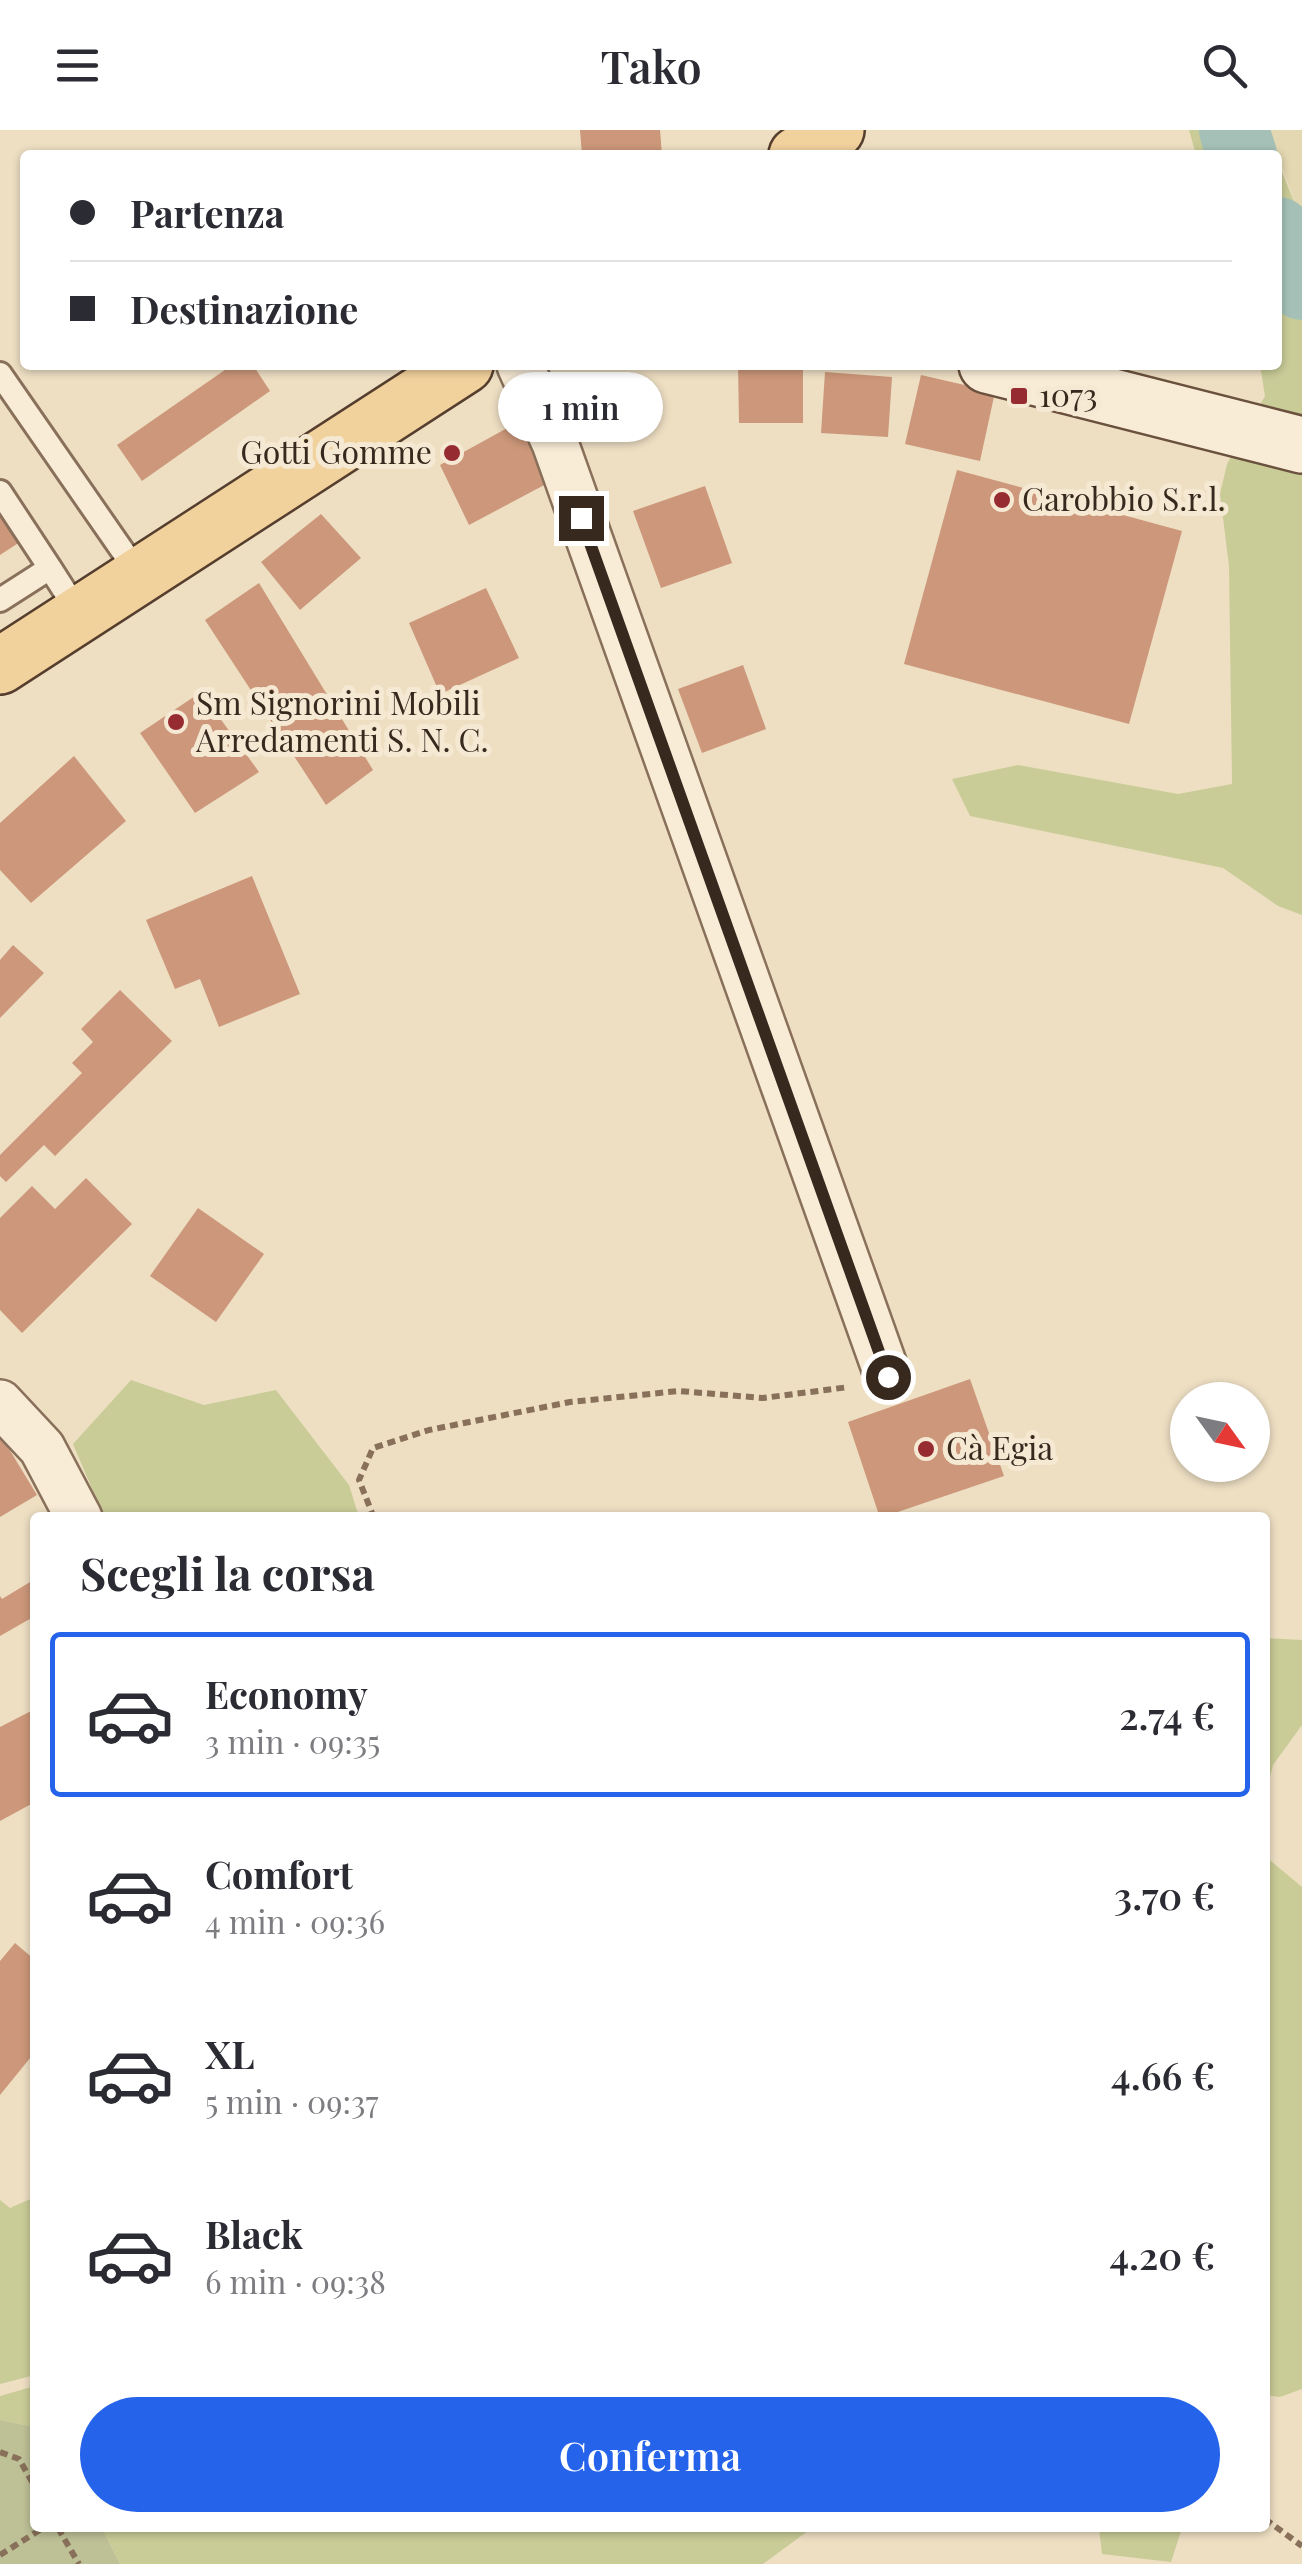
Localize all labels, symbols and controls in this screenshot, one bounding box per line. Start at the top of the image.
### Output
text: Tako [600,35,702,95]
icon: menu [50,38,105,93]
icon: search [1197,38,1252,93]
text: Partenza [130,187,285,238]
text: Destinazione [130,283,359,334]
place label: 1073 [1039,372,1097,415]
callout: 1 min [498,373,664,443]
text: 1 min [542,385,619,428]
marker: 1073 [1008,385,1030,407]
place label: Gotti Gomme [240,429,432,472]
marker: Gotti Gomme [441,442,463,464]
place label: Carobbio S.r.l. [1022,476,1226,519]
marker: Carobbio S.r.l. [991,489,1013,511]
route end [559,496,604,541]
place label: Sm Signorini Mobili Arredamenti S. N. C. [195,680,489,760]
marker: Sm Signorini Mobili Arredamenti S. N. C. [165,711,187,733]
route start [866,1355,911,1400]
north arrow [1170,1382,1270,1482]
map controls [1170,1382,1270,1482]
place label: Cà Egia [946,1425,1053,1468]
marker: Cà Egia [915,1438,937,1460]
text: Scegli la corsa [80,1542,375,1602]
text: Economy [205,1668,368,1719]
icon: car [85,1670,175,1760]
text: 2.74 € [1119,1689,1215,1740]
text: 3 min · 09:35 [205,1719,380,1762]
text: Comfort [205,1848,353,1899]
icon: car [85,1850,175,1940]
text: 3.70 € [1114,1869,1215,1920]
text: 4 min · 09:36 [205,1899,385,1942]
text: XL [205,2028,254,2079]
icon: car [85,2030,175,2120]
text: 4.66 € [1111,2049,1215,2100]
text: 5 min · 09:37 [205,2079,379,2122]
text: Black [205,2208,303,2259]
icon: car [85,2210,175,2300]
text: 4.20 € [1109,2229,1215,2280]
text: 6 min · 09:38 [205,2259,386,2302]
button: Conferma [80,2397,1220,2512]

